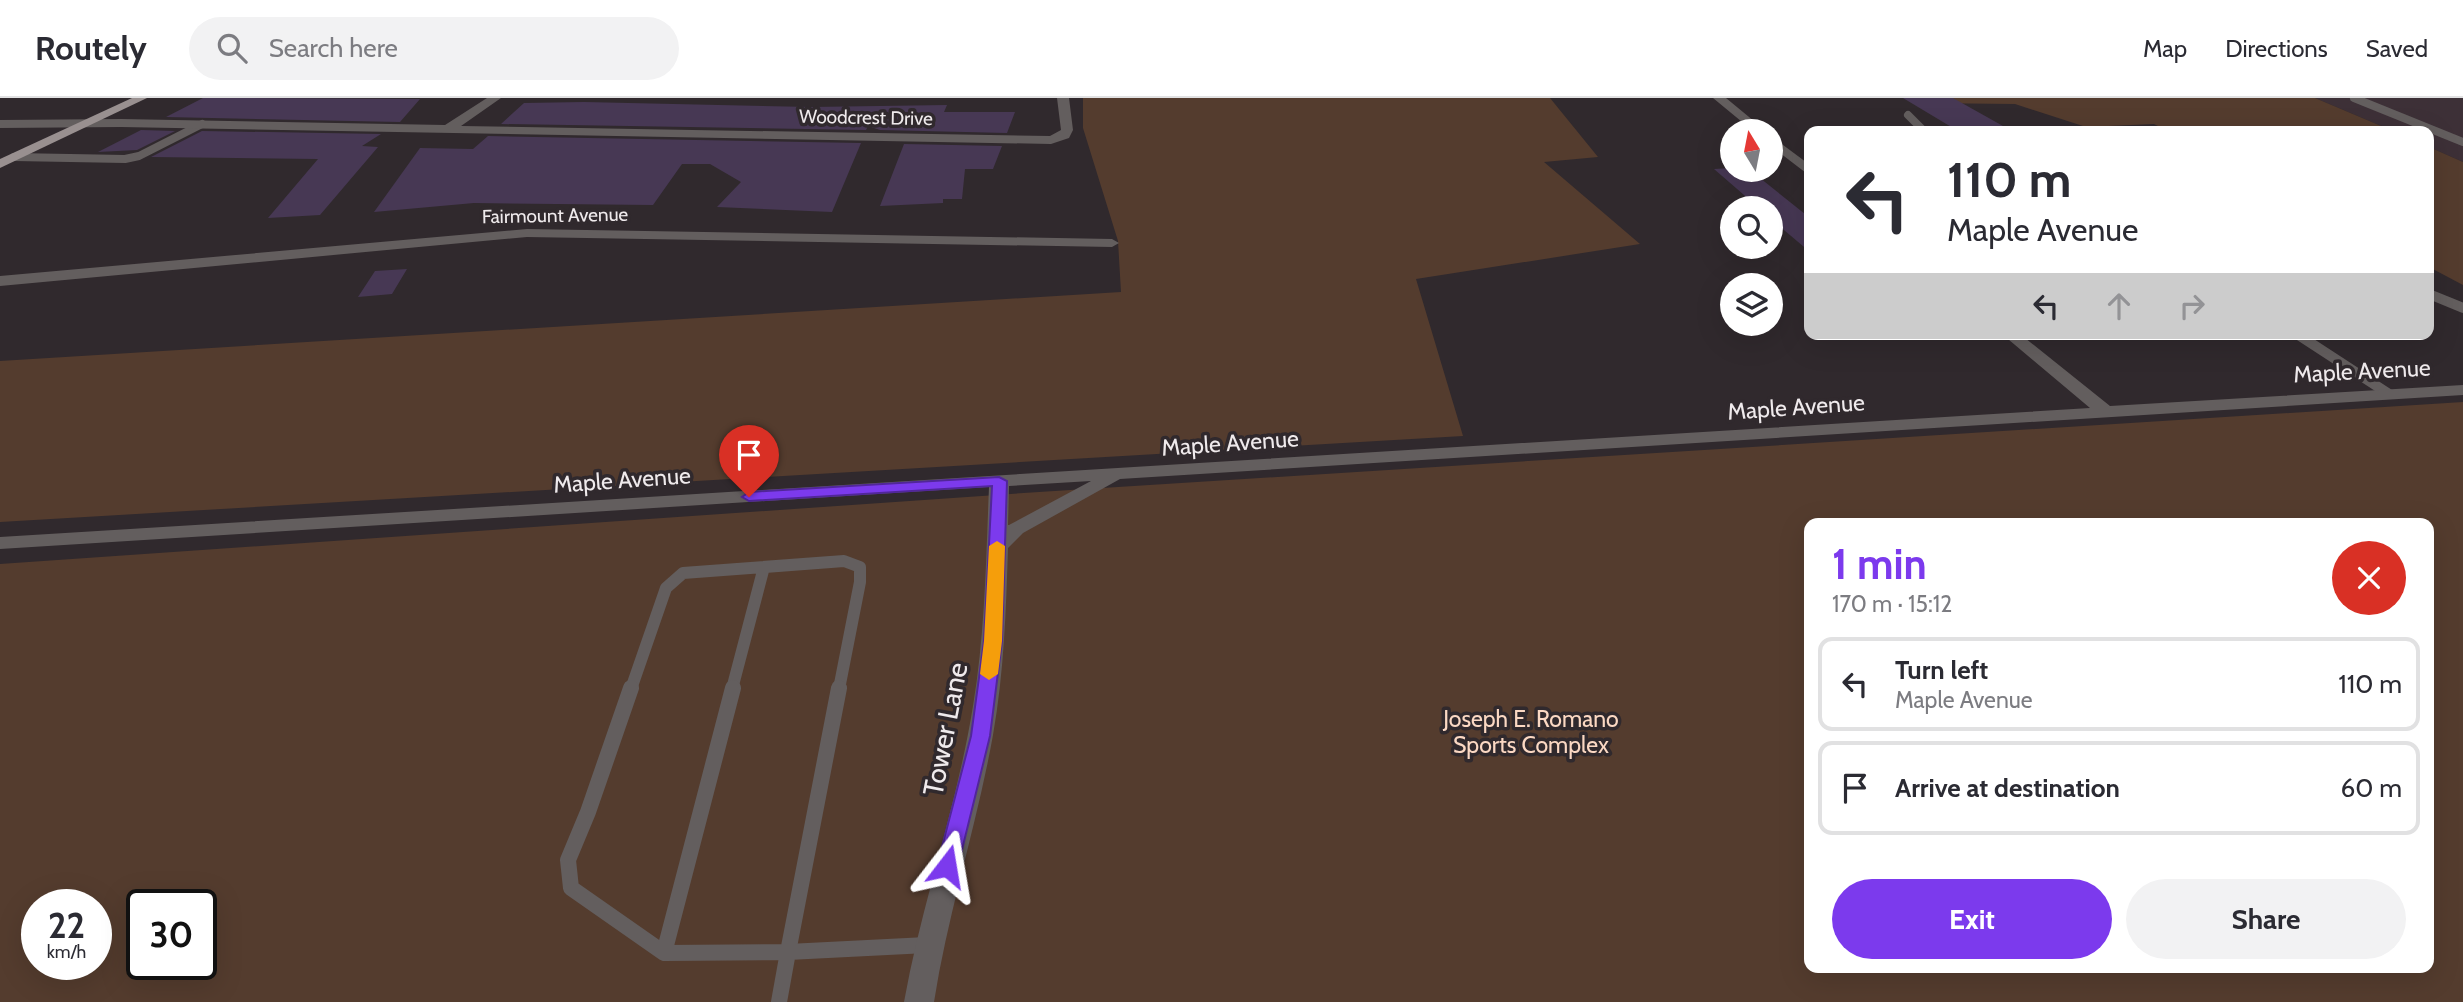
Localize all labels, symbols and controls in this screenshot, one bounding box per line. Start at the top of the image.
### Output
search box [189,17,679,80]
text: Routely [35,28,147,68]
icon: search [213,29,251,67]
text: Search here [269,32,398,64]
text: Map [2143,34,2187,63]
text: Directions [2225,34,2328,63]
text: Saved [2366,34,2428,63]
street label: Woodcrest Drive [799,105,933,130]
north arrow [1720,119,1783,182]
map controls [1720,119,1783,336]
text: 110 m [1947,150,2071,209]
icon: left [1832,154,1923,245]
button: search [1720,196,1783,259]
street label: Fairmount Avenue [482,203,629,228]
text: Maple Avenue [1947,210,2138,249]
button: layers [1720,273,1783,336]
icon: left [2027,287,2065,325]
icon: ahead [2100,287,2138,325]
icon: right [2173,287,2211,325]
street label: Maple Avenue [2293,353,2432,389]
street label: Maple Avenue [1726,388,1866,426]
street label: Maple Avenue [1160,424,1300,462]
pin [719,425,779,497]
icon: arrive [730,436,768,474]
street label: Maple Avenue [552,461,692,499]
text: 1 min [1832,538,1927,590]
button: close [2332,541,2406,615]
text: 170 m · 15:12 [1832,590,1952,618]
text: Turn left [1895,654,1988,686]
street label: Tower Lane [915,659,975,799]
icon: left [1836,665,1874,703]
text: 110 m [2338,668,2402,700]
text: Maple Avenue [1895,686,2033,714]
park label: Joseph E. Romano Sports Complex [1442,705,1619,759]
icon: arrive [1836,769,1874,807]
text: Arrive at destination [1895,772,2120,804]
text: 60 m [2340,772,2402,804]
position arrow [910,829,984,903]
button: Exit [1832,879,2112,959]
button: Share [2126,879,2406,959]
speed limit sign: 30 [126,889,217,980]
text: 22 [48,904,85,947]
text: km/h [47,941,86,963]

